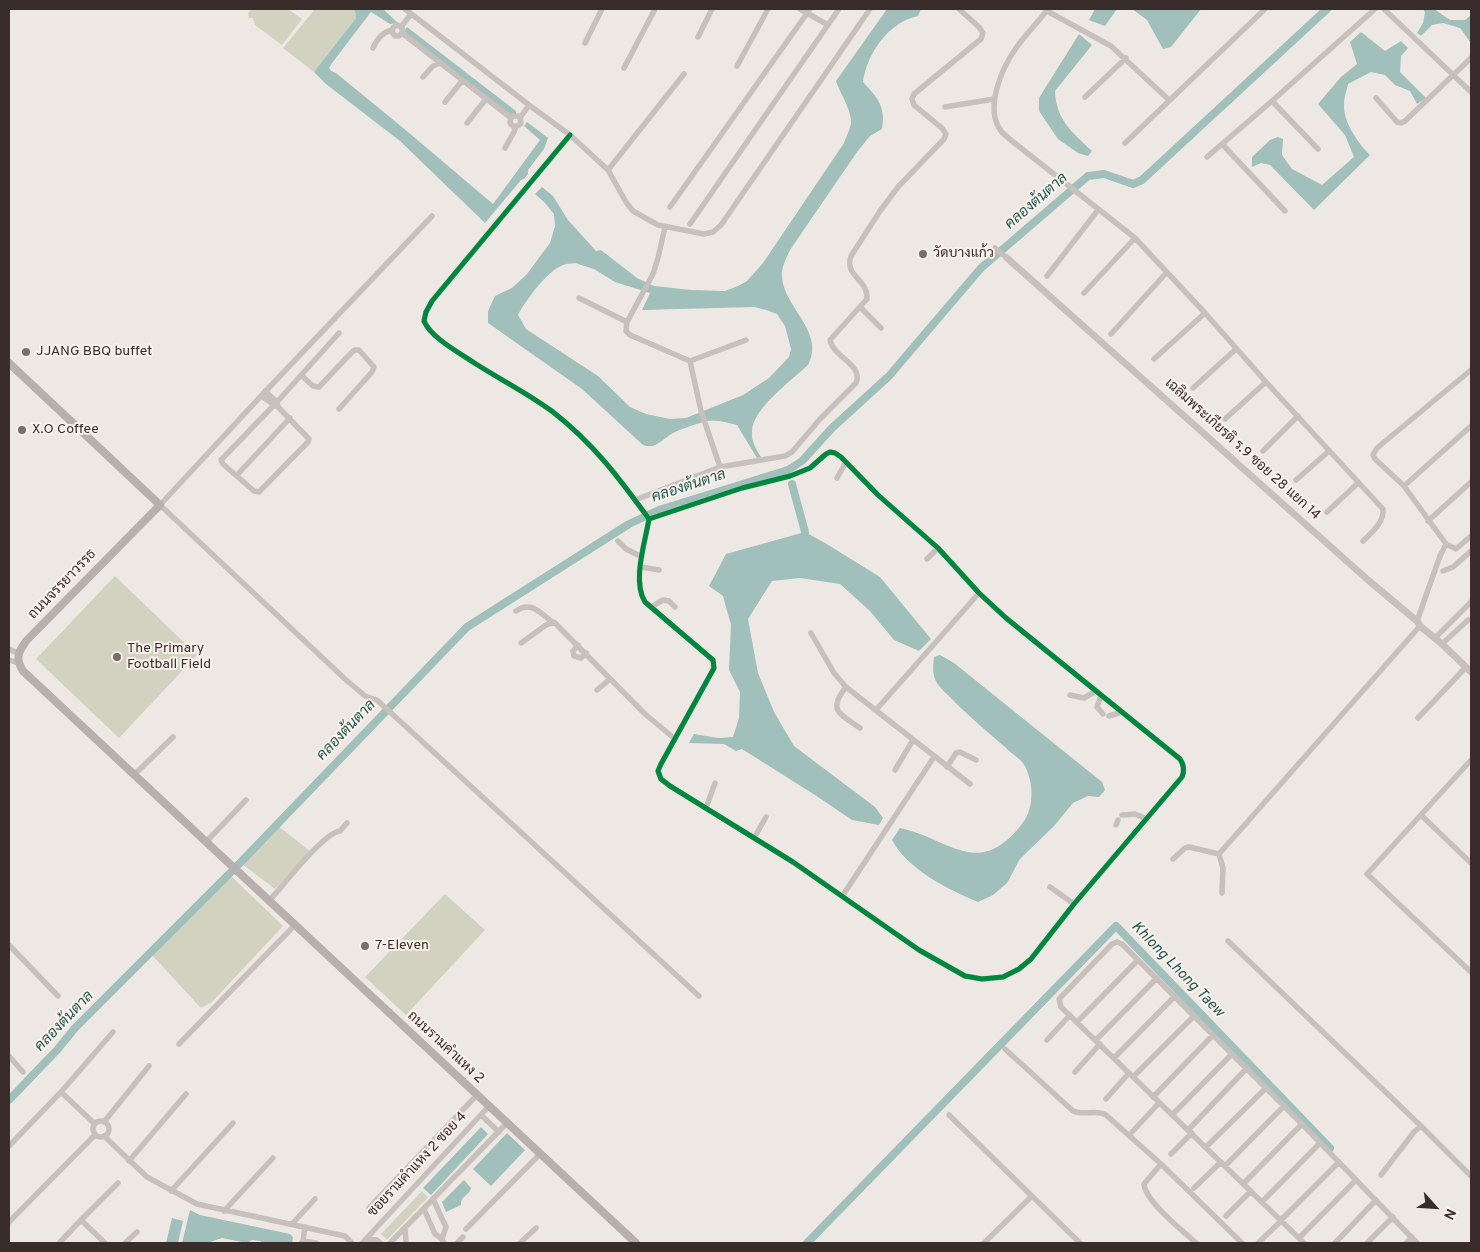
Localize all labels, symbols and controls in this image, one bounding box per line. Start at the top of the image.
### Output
water label: คลองต้นตาล [1002,170,1072,234]
place label: วัดบางแก้ว [933,246,994,262]
marker: วัดบางแก้ว [917,248,929,260]
place label: JJANG BBQ buffet [36,344,152,360]
marker: JJANG BBQ buffet [20,346,32,358]
street label: เฉลิมพระเกียรติ ร.9 ซอย 28 แยก 14 [1161,376,1323,524]
place label: X.O Coffee [32,422,99,438]
marker: X.O Coffee [16,424,28,436]
water label: คลองต้นตาล [650,467,728,507]
street label: ถนนจรรยาวรรธ [26,547,100,623]
place label: The Primary Football Field [127,641,211,674]
marker: The Primary Football Field [111,651,123,663]
water label: คลองต้นตาล [314,697,380,765]
water label: Khlong Lhong Taew [1127,918,1227,1022]
place label: 7-Eleven [375,938,429,954]
marker: 7-Eleven [359,940,371,952]
water label: คลองต้นตาล [32,988,98,1056]
street label: ถนนรามคำแหง 2 [403,1008,487,1088]
street label: ซอยรามคำแหง 2 ซอย 4 [365,1109,471,1221]
north arrow [1410,1182,1460,1232]
text: N [1439,1206,1459,1222]

